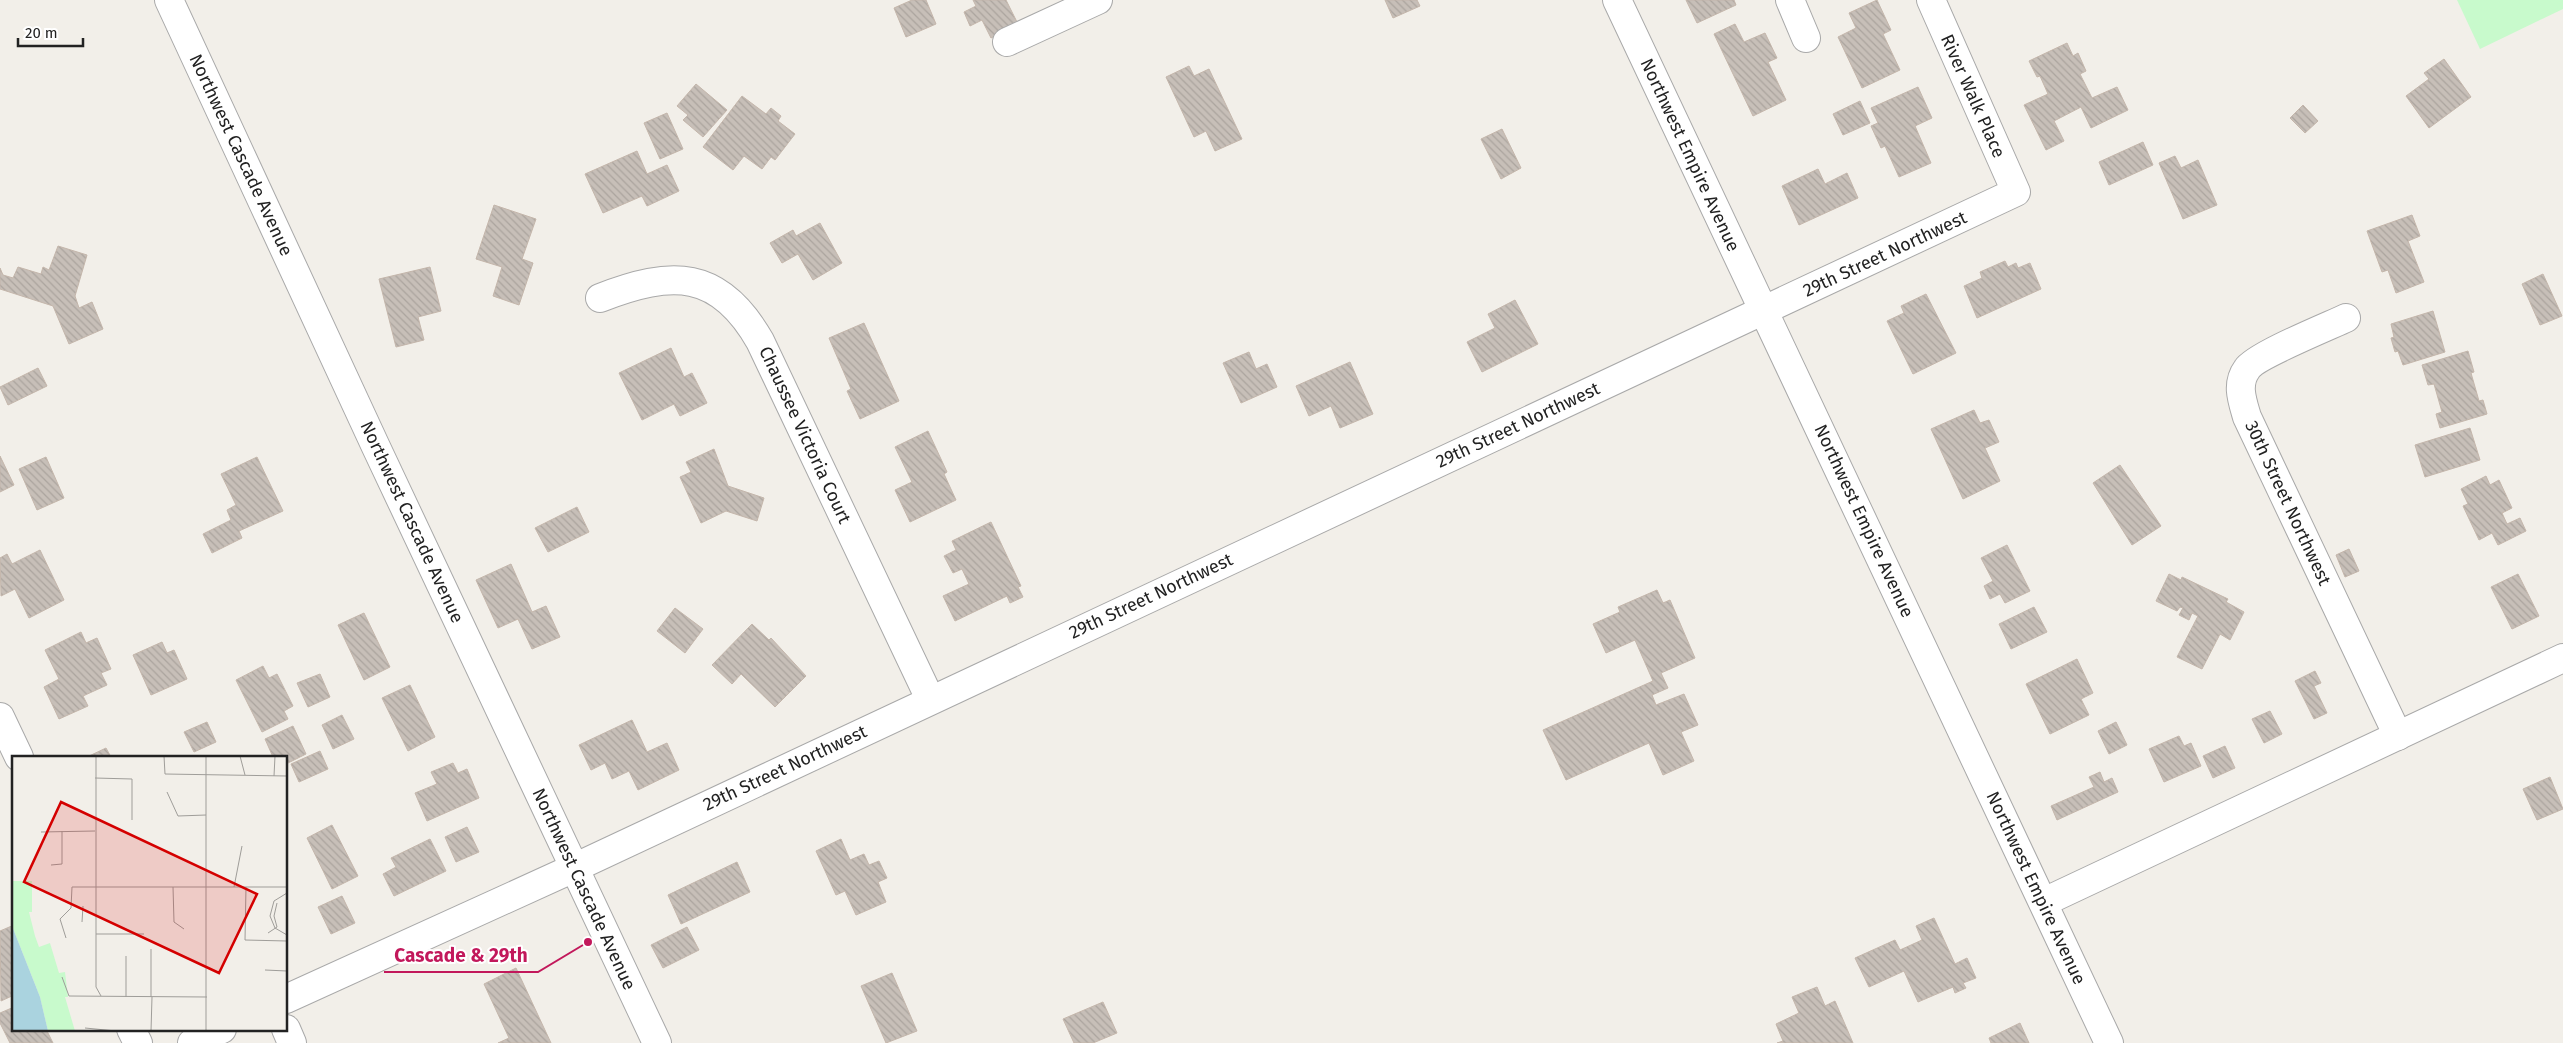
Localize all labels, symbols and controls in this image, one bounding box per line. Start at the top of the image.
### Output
scale bar [18,15,82,47]
text: 20 m [25,24,58,42]
street label: River Walk Place [1936,31,2010,161]
street label: Northwest Cascade Avenue [184,50,298,260]
street label: Northwest Empire Avenue [1636,55,1744,255]
street label: 29th Street Northwest [1800,206,1971,302]
street label: Chaussee Victoria Court [754,343,856,528]
street label: 29th Street Northwest [1433,377,1604,473]
street label: Northwest Cascade Avenue [355,417,469,627]
street label: 30th Street Northwest [2240,417,2336,589]
street label: Northwest Empire Avenue [1810,421,1918,621]
street label: 29th Street Northwest [1066,548,1237,644]
street label: 29th Street Northwest [700,720,871,816]
inset map [12,756,288,1030]
street label: Northwest Cascade Avenue [527,784,641,994]
street label: Northwest Empire Avenue [1982,788,2090,988]
callout: Cascade & 29th [384,938,538,972]
text: Cascade & 29th [394,944,528,967]

